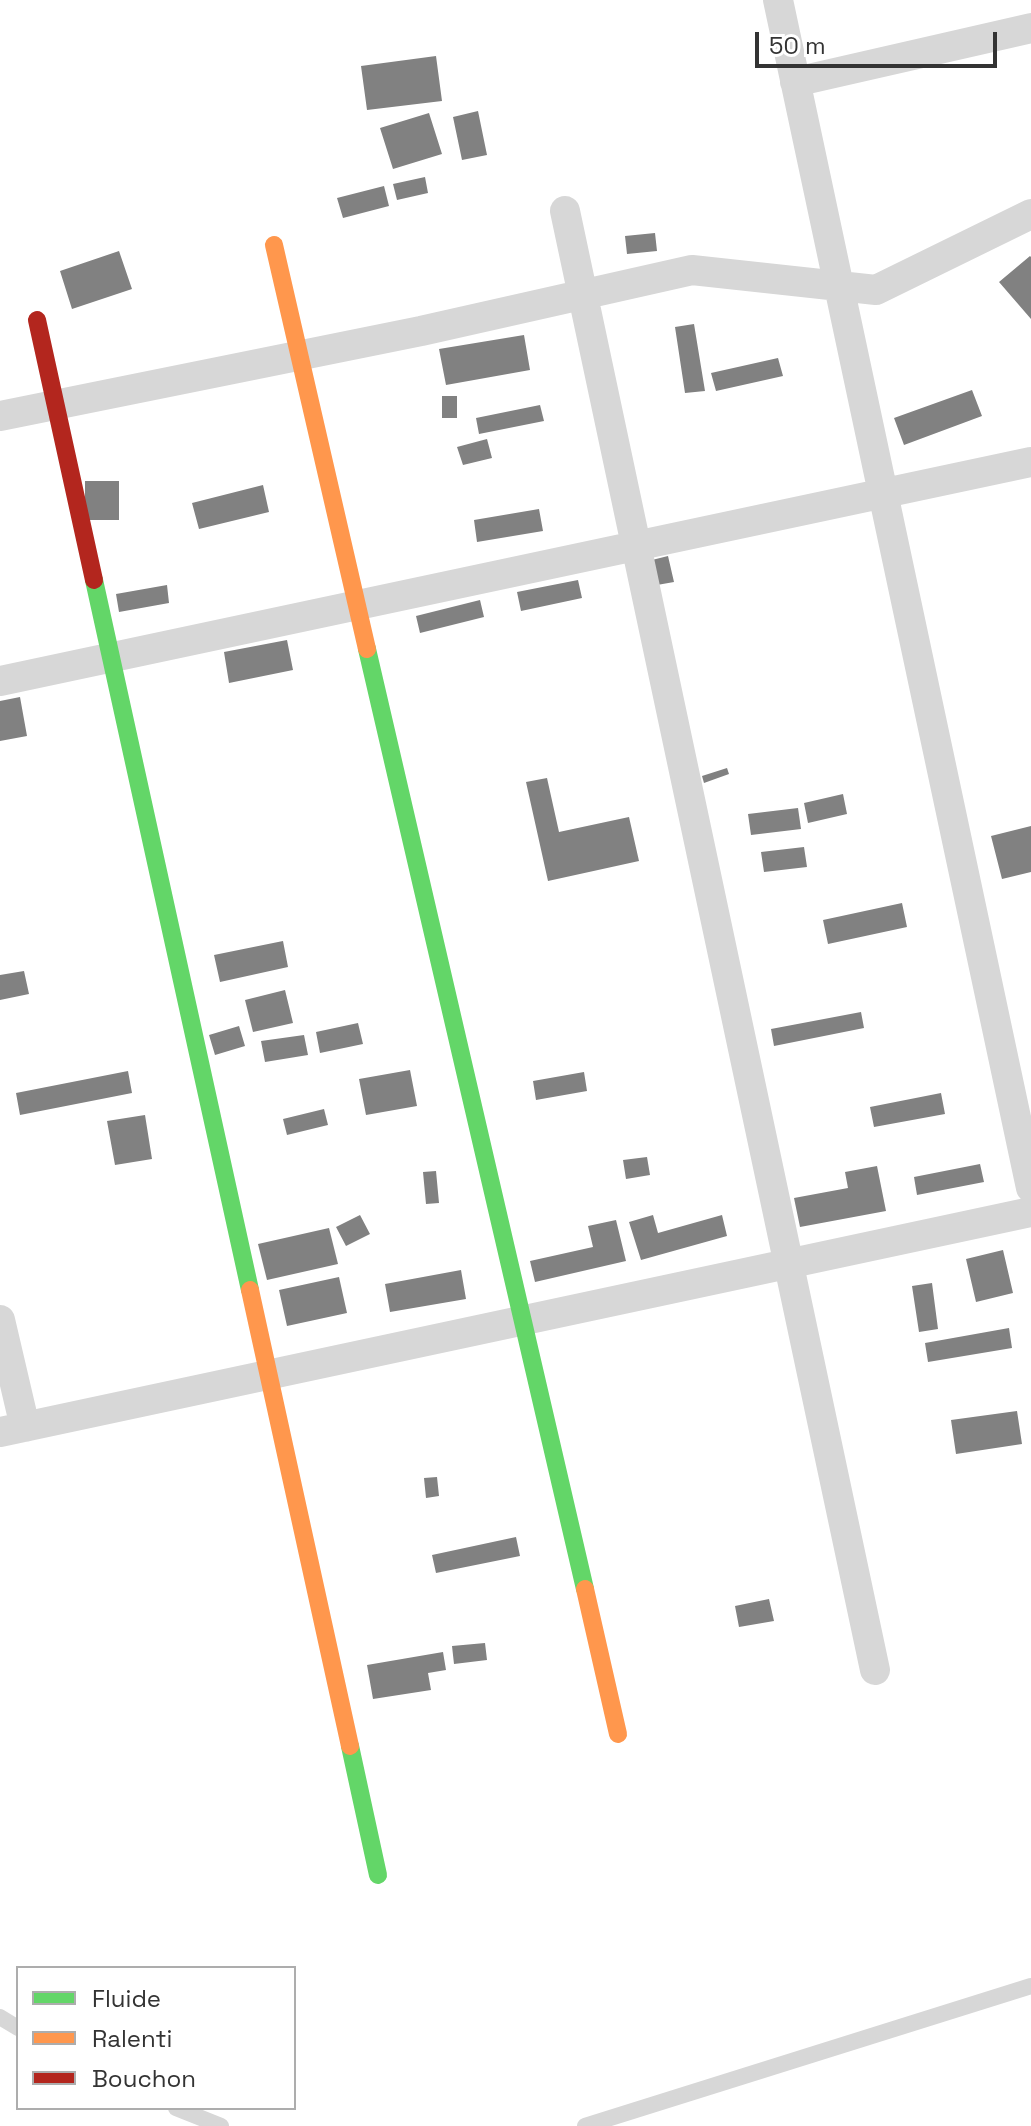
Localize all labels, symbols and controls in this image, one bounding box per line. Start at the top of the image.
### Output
scale bar [759,16,1001,66]
text: 50 m [769,30,826,61]
legend [16,1966,296,2110]
text: Fluide [92,1983,161,2014]
text: Ralenti [92,2023,172,2054]
text: Bouchon [92,2063,196,2094]

